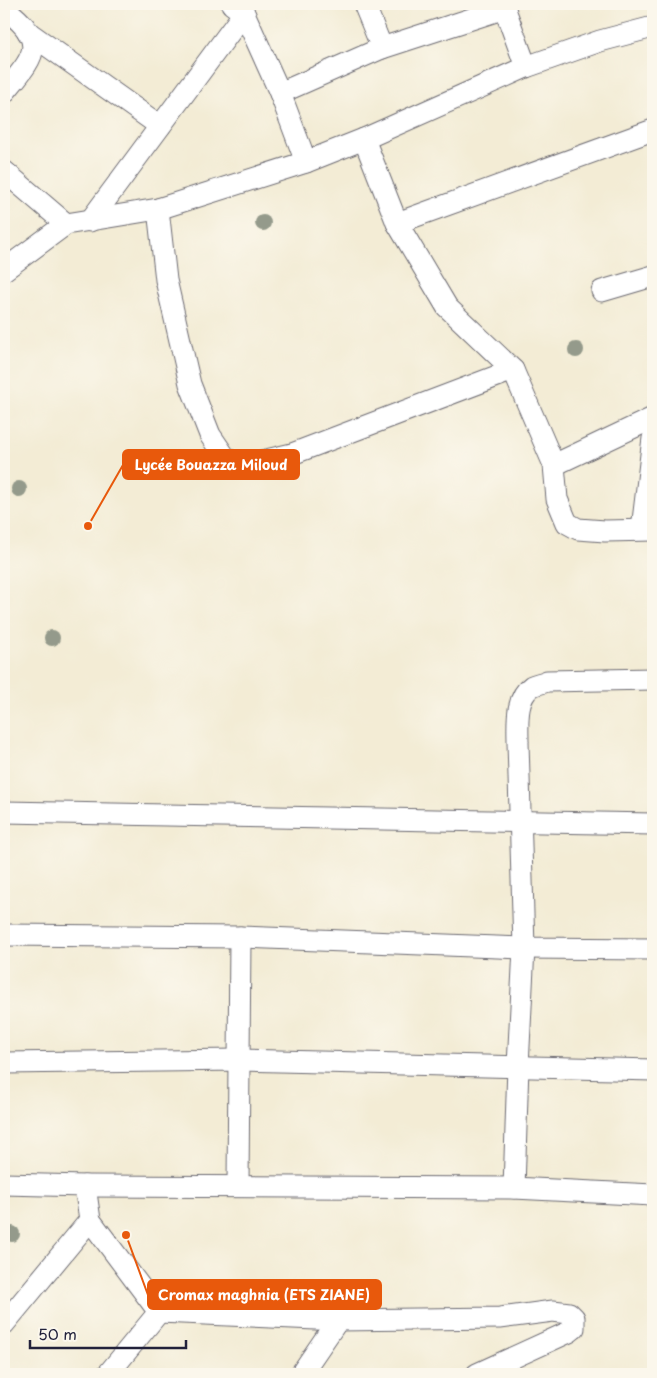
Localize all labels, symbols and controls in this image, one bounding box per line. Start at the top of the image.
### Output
callout: Lycée Bouazza Miloud [123,450,299,479]
text: Lycée Bouazza Miloud [135,454,288,475]
callout: Cromax maghnia (ETS ZIANE) [148,1280,381,1309]
text: Cromax maghnia (ETS ZIANE) [158,1284,370,1305]
scale bar [30,1318,186,1350]
text: 50 m [38,1322,77,1345]

